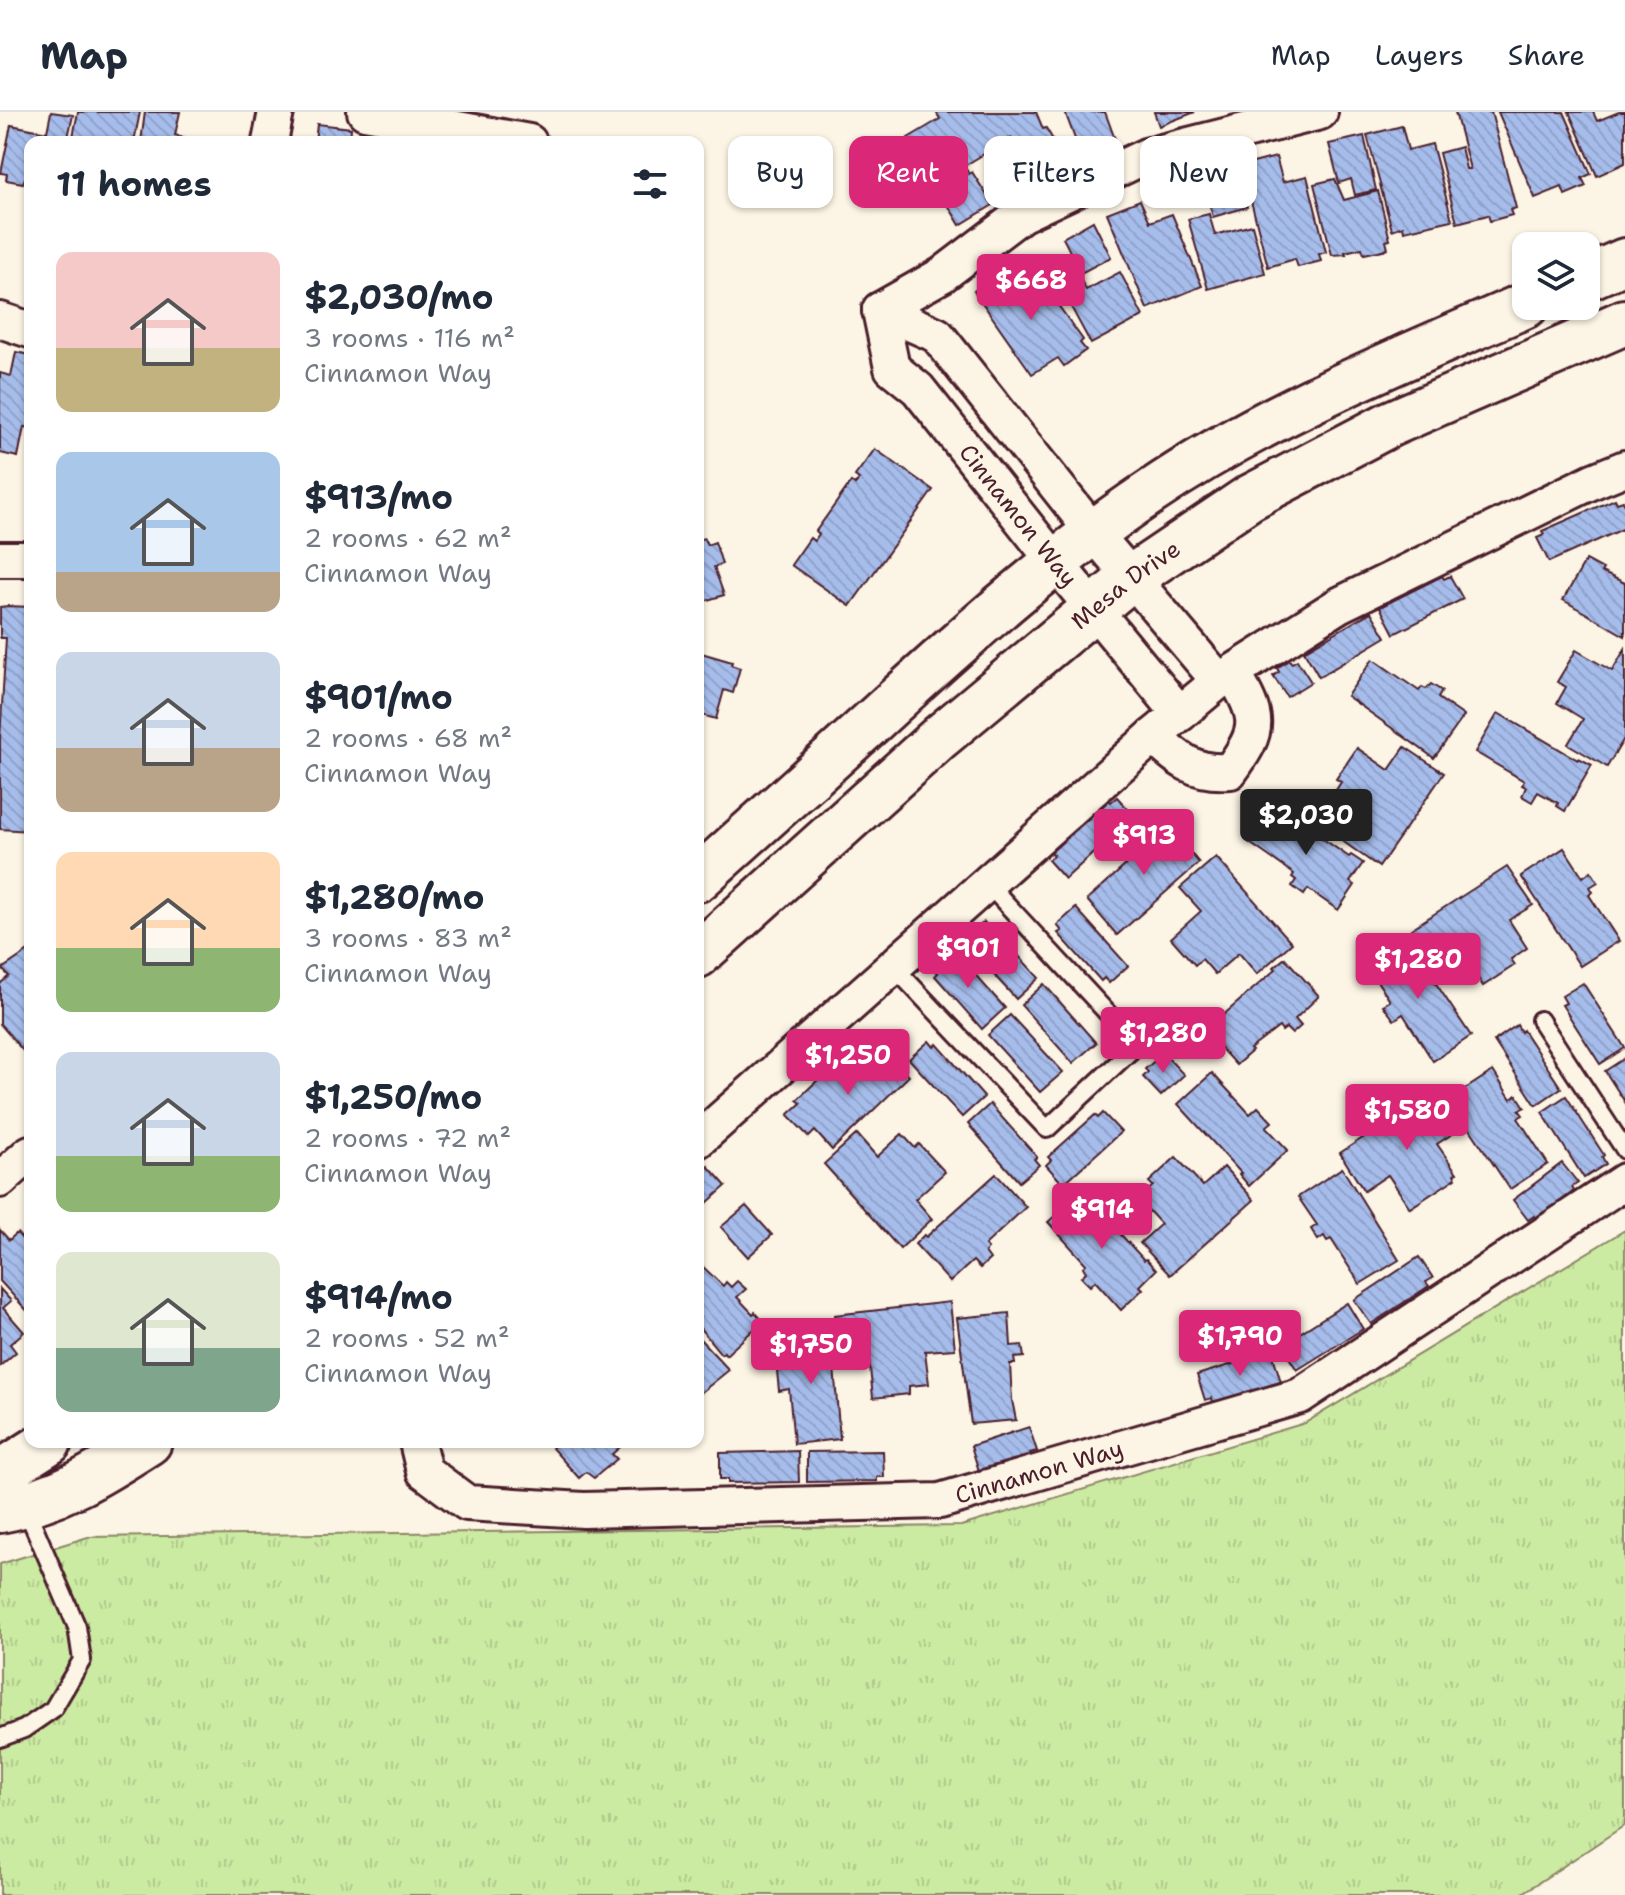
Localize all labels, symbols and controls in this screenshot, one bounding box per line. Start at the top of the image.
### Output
text: Map [40,30,128,81]
text: Map [1271,36,1331,74]
text: Layers [1375,36,1464,74]
text: Share [1508,36,1585,74]
chip: Buy [728,136,833,208]
chip: Rent [849,136,968,208]
chip: Filters [984,136,1124,208]
chip: New [1140,136,1257,208]
text: 11 homes [56,161,212,207]
icon: filters [628,162,672,206]
map controls [1512,232,1600,320]
button: layers [1512,232,1600,320]
pin: $668 [984,254,1078,322]
text: $668 [995,262,1067,297]
text: $2,030/mo [304,274,494,320]
icon: home [120,284,216,380]
text: 3 rooms · 116 m² [304,320,515,355]
text: Cinnamon Way [304,355,492,390]
street label: Cinnamon Way [952,437,1085,593]
text: $913/mo [304,474,453,520]
icon: home [120,484,216,580]
text: 2 rooms · 62 m² [304,520,512,555]
street label: Mesa Drive [1065,533,1187,637]
text: Cinnamon Way [304,555,492,590]
text: $901/mo [304,674,453,720]
icon: home [120,684,216,780]
text: 2 rooms · 68 m² [304,720,512,755]
text: Cinnamon Way [304,755,492,790]
pin: $2,030 [1241,789,1371,857]
text: $2,030 [1258,797,1354,832]
pin: $913 [1097,809,1191,877]
text: $913 [1112,817,1176,852]
text: $1,280/mo [304,874,485,920]
icon: home [120,884,216,980]
text: 3 rooms · 83 m² [304,920,512,955]
pin: $901 [921,922,1015,990]
text: $901 [936,930,1000,965]
pin: $1,280 [1353,933,1483,1001]
text: $1,280 [1374,941,1462,976]
text: Cinnamon Way [304,955,492,990]
pin: $1,280 [1098,1007,1228,1075]
text: $1,280 [1119,1015,1207,1050]
pin: $1,250 [783,1029,913,1097]
text: $1,250 [805,1037,891,1072]
text: $1,250/mo [304,1074,482,1120]
icon: home [120,1084,216,1180]
pin: $1,580 [1342,1084,1472,1152]
text: $1,580 [1363,1092,1451,1127]
text: 2 rooms · 72 m² [304,1120,511,1155]
text: Cinnamon Way [304,1155,492,1190]
pin: $914 [1055,1183,1149,1251]
text: $914 [1070,1191,1134,1226]
text: $914/mo [304,1274,453,1320]
icon: home [120,1284,216,1380]
pin: $1,790 [1175,1310,1305,1378]
pin: $1,750 [746,1318,876,1386]
text: $1,790 [1197,1318,1283,1353]
text: 2 rooms · 52 m² [304,1320,510,1355]
text: $1,750 [769,1326,853,1361]
text: Cinnamon Way [304,1355,492,1390]
street label: Cinnamon Way [951,1432,1127,1512]

